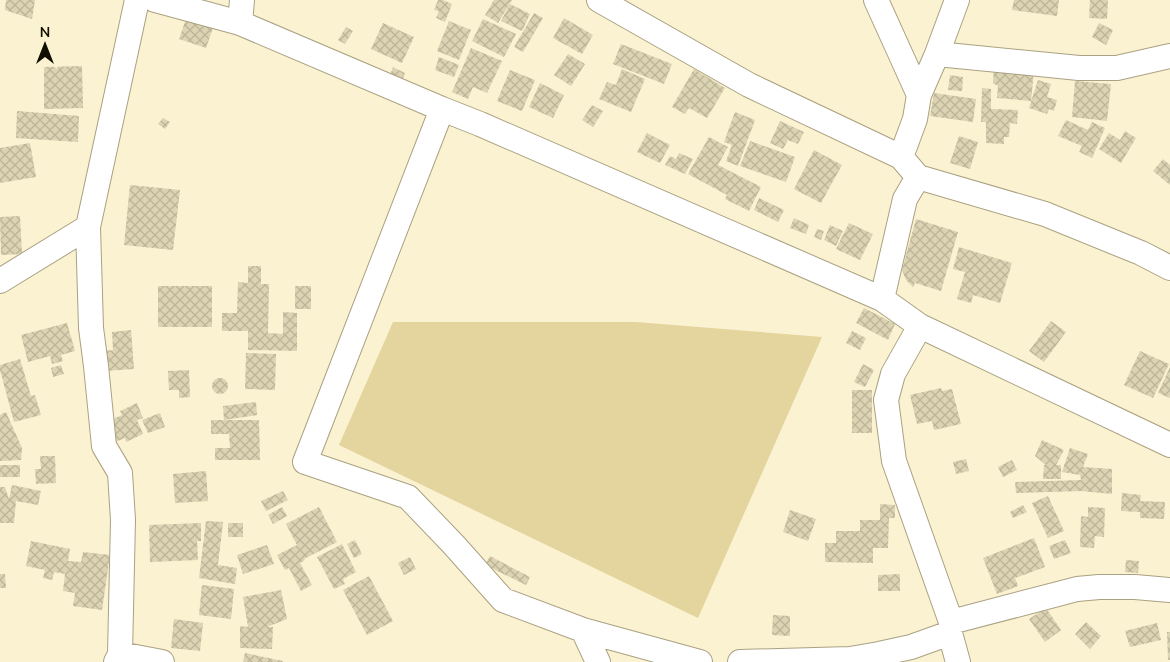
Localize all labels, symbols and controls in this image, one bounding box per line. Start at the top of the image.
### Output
north arrow [20,20,70,70]
text: N [40,23,50,42]

